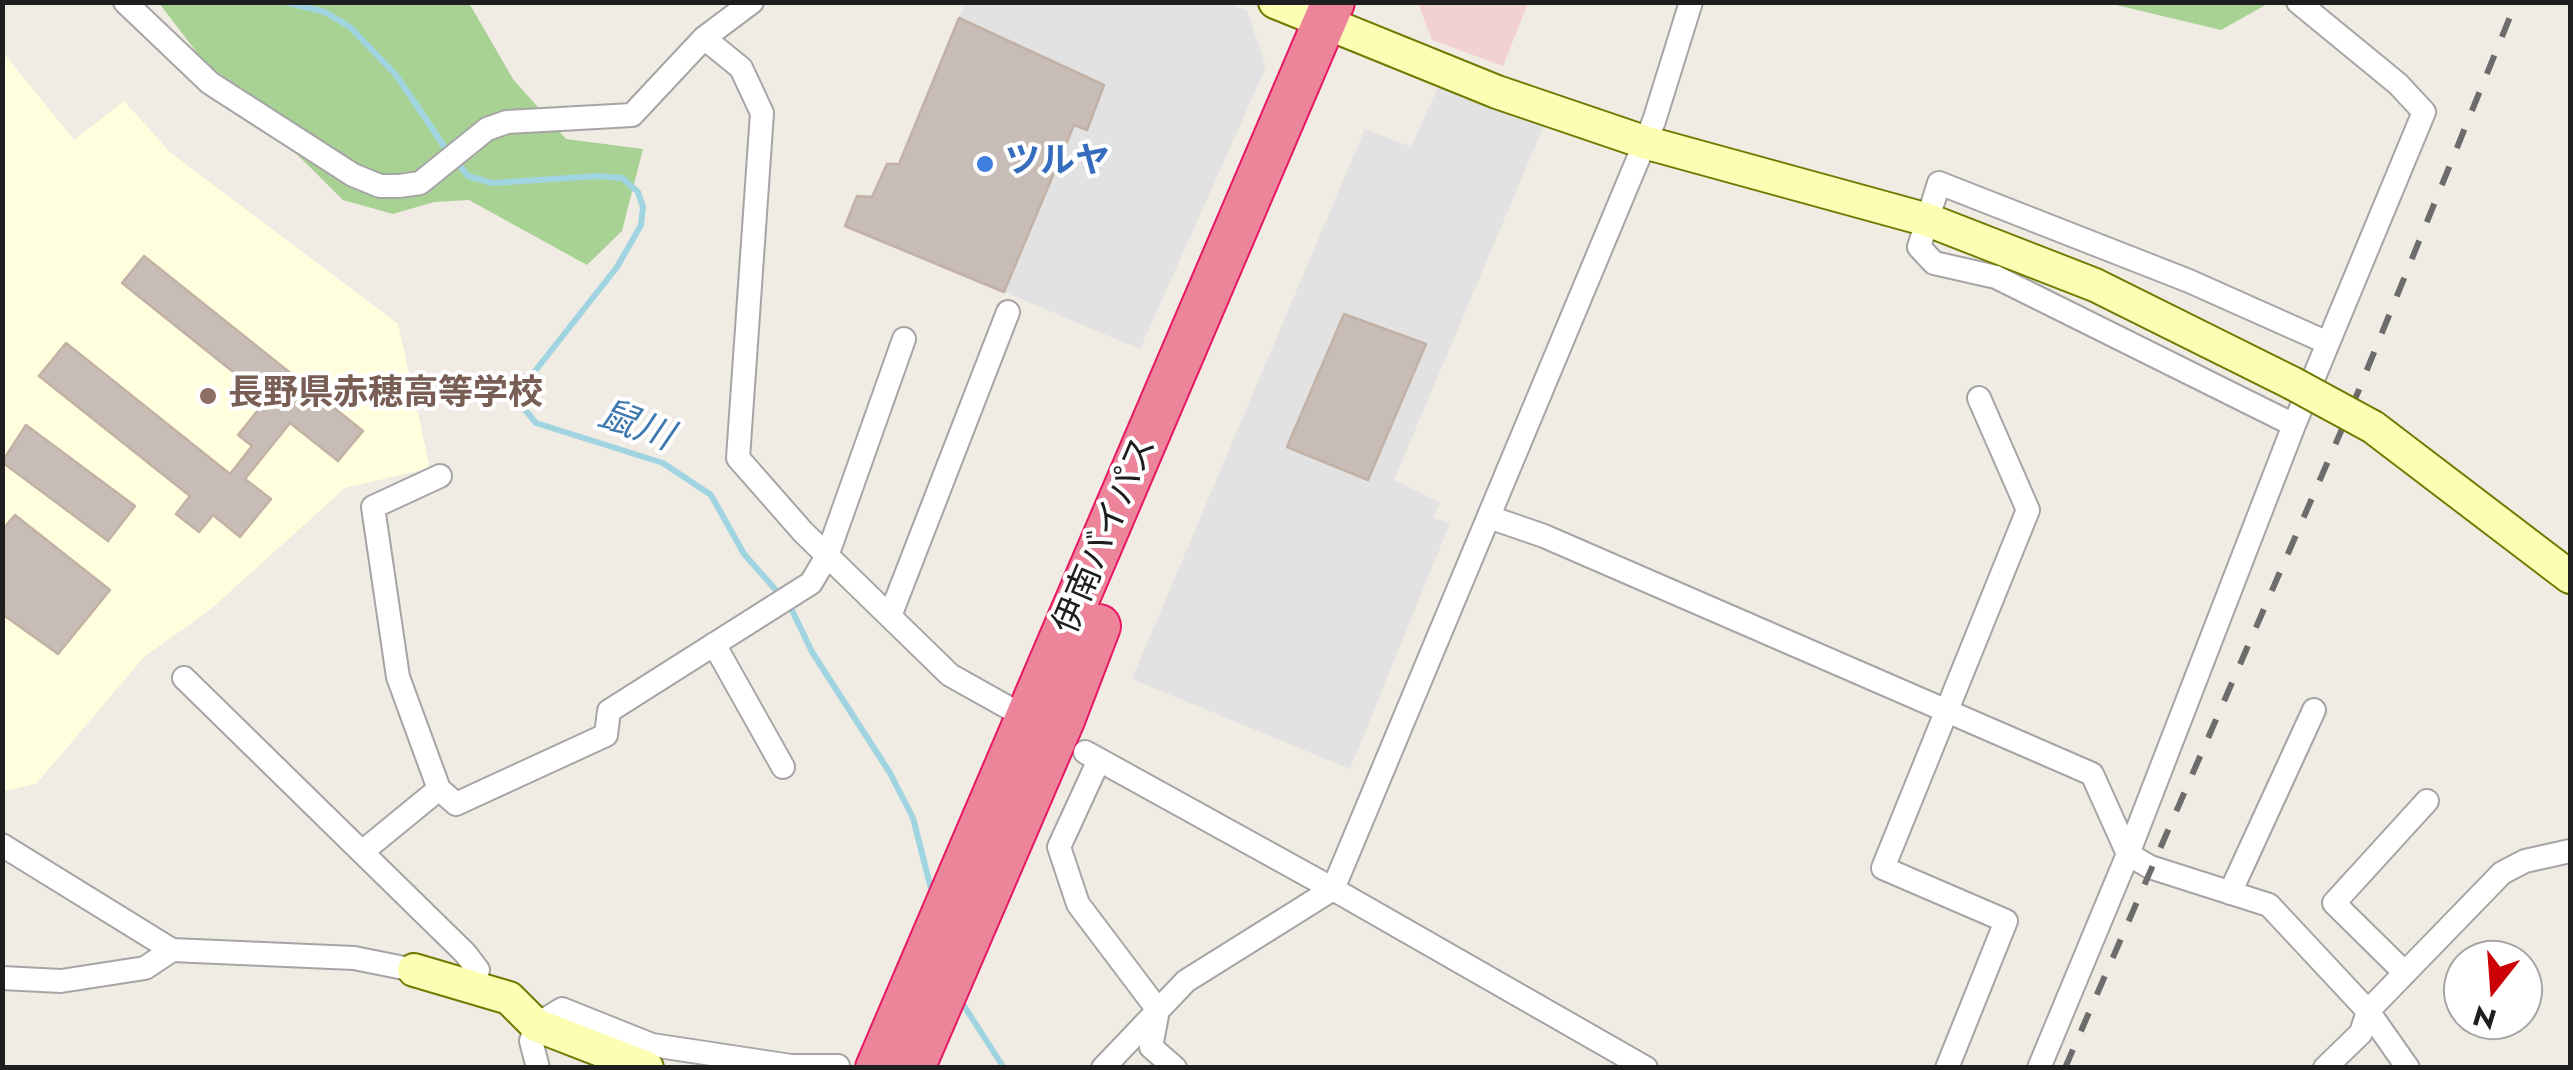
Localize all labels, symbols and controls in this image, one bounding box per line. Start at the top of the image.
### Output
place label: ツルヤ [1005,143,1110,185]
marker: ツルヤ [974,153,996,175]
place label: 長野県赤穂高等学校 [228,375,543,417]
marker: 長野県赤穂高等学校 [197,385,219,407]
water label: 鼠川 [591,394,679,462]
street label: 伊南バイパス [1047,431,1167,641]
north arrow [2443,940,2543,1040]
text: N [2468,994,2501,1040]

